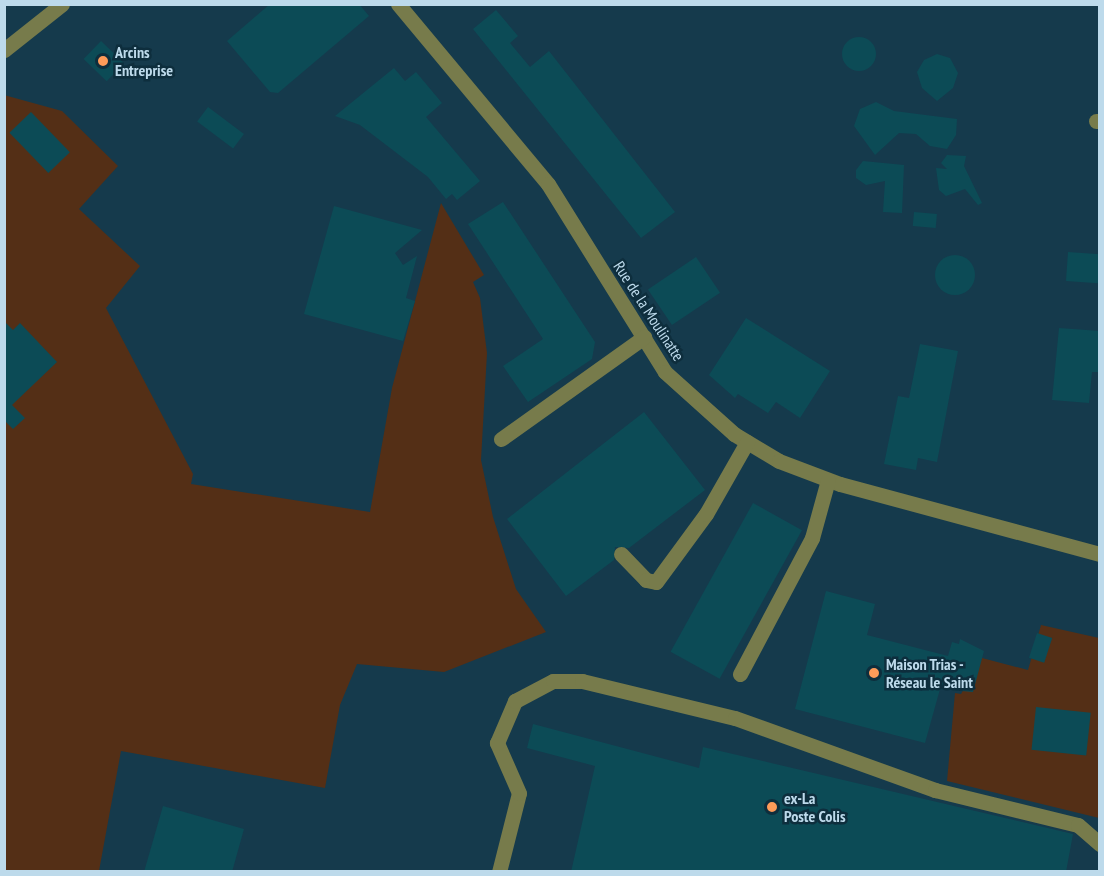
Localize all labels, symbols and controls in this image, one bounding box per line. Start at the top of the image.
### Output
place label: Arcins Entreprise [115,42,173,80]
marker: Arcins Entreprise [96,54,110,68]
street label: Rue de la Moulinatte [610,258,688,364]
place label: Maison Trias - Réseau le Saint [886,654,973,692]
marker: Maison Trias - Réseau le Saint [867,666,881,680]
place label: ex-La Poste Colis [784,788,846,826]
marker: ex-La Poste Colis [765,800,779,814]

